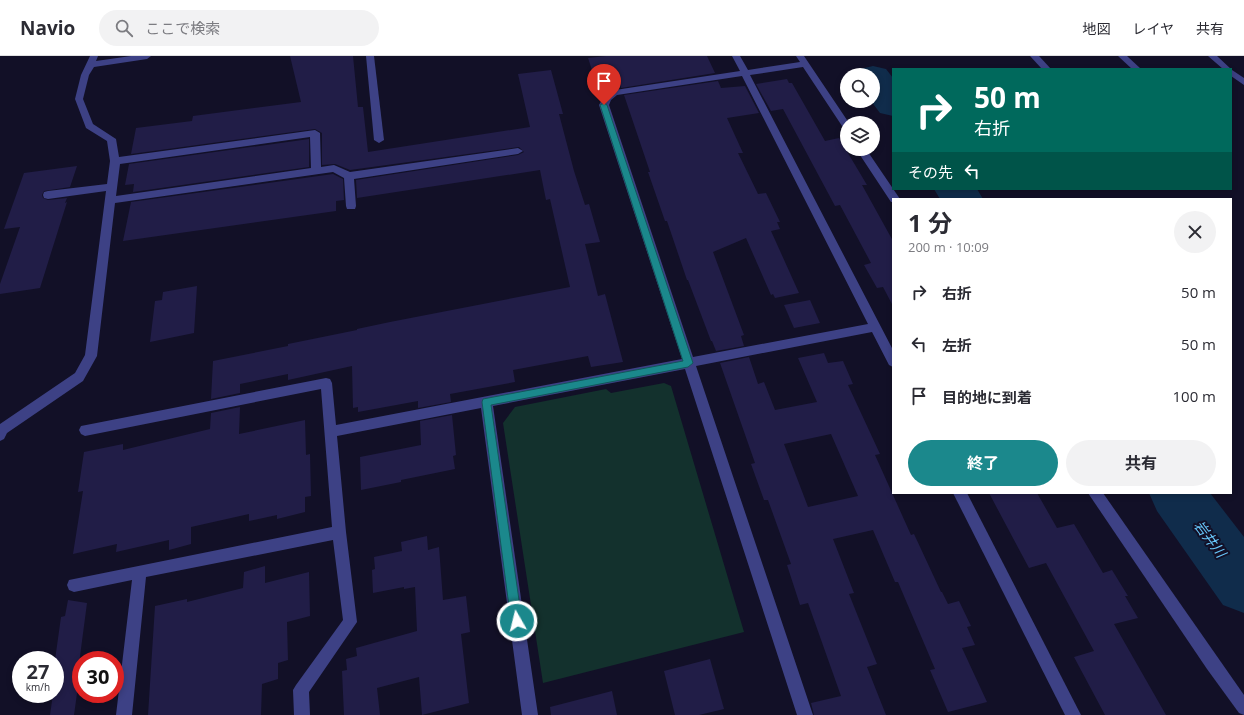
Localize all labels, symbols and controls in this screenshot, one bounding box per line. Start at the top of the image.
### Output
search box [99,10,379,46]
text: Navio [20,15,75,41]
icon: search [113,17,135,39]
text: ここで検索 [145,18,220,38]
text: 地図 [1082,19,1110,38]
text: レイヤ [1132,19,1174,38]
text: 共有 [1196,19,1224,38]
pin [587,64,621,105]
map controls [840,68,880,156]
button: search [840,68,880,108]
icon: arrive [593,70,615,92]
text: 50 m [974,78,1041,116]
icon: right [908,84,960,136]
button: layers [840,116,880,156]
text: 右折 [974,116,1010,140]
icon: left [961,160,983,182]
text: その先 [908,162,953,182]
text: 1 分 [908,206,952,239]
button: close [1174,211,1216,253]
text: 200 m · 10:09 [908,238,989,256]
icon: right [908,281,930,303]
text: 50 m [1181,282,1216,302]
text: 右折 [942,283,972,303]
icon: left [908,333,930,355]
text: 50 m [1181,334,1216,354]
text: 左折 [942,335,972,355]
icon: arrive [908,385,930,407]
text: 100 m [1172,386,1216,406]
text: 目的地に到着 [942,387,1032,407]
button: 終了 [908,440,1058,486]
button: 共有 [1066,440,1216,486]
water label: 岩井川 [1190,516,1232,563]
position arrow [496,600,538,642]
speed limit sign: 30 [72,651,124,703]
text: 27 [27,658,49,685]
text: km/h [26,680,50,694]

